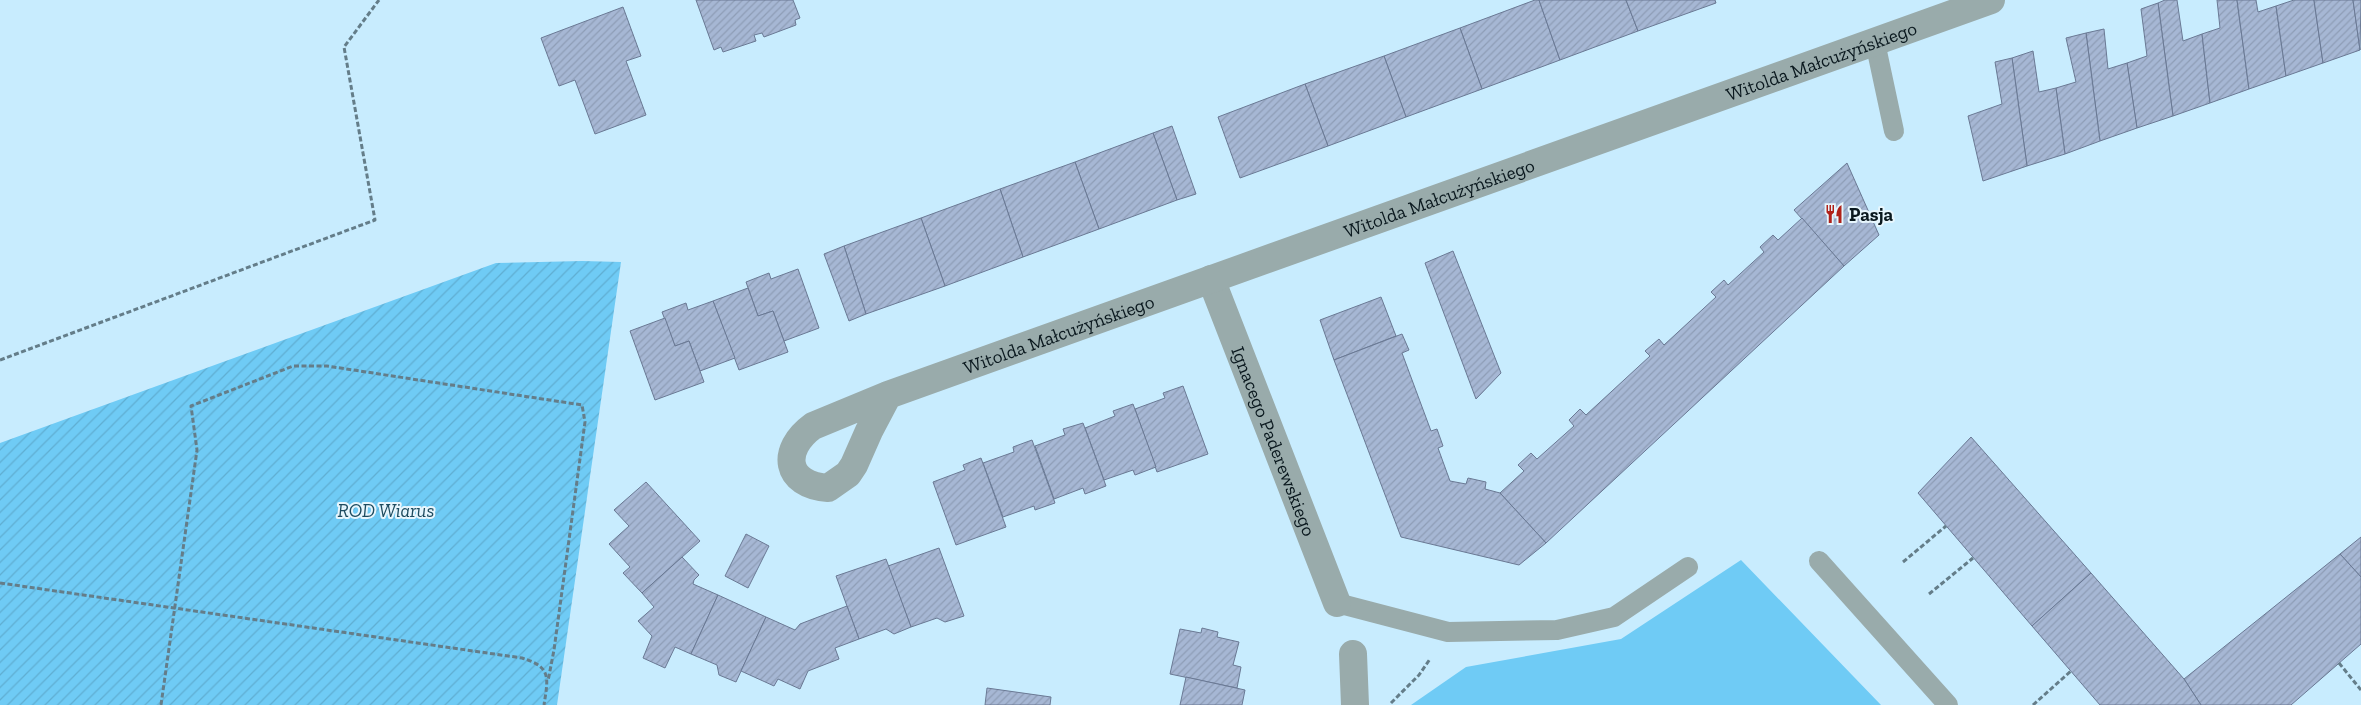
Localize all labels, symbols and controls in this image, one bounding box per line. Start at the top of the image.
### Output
street label: Witolda Małcużyńskiego [1723,16,1920,106]
street label: Witolda Małcużyńskiego [1340,153,1538,242]
restaurant icon: Pasja [1823,203,1845,225]
place label: Pasja [1849,203,1894,226]
street label: Witolda Małcużyńskiego [960,289,1157,379]
street label: Ignacego Paderewskiego [1227,343,1321,539]
park label: ROD Wiarus [338,499,434,522]

